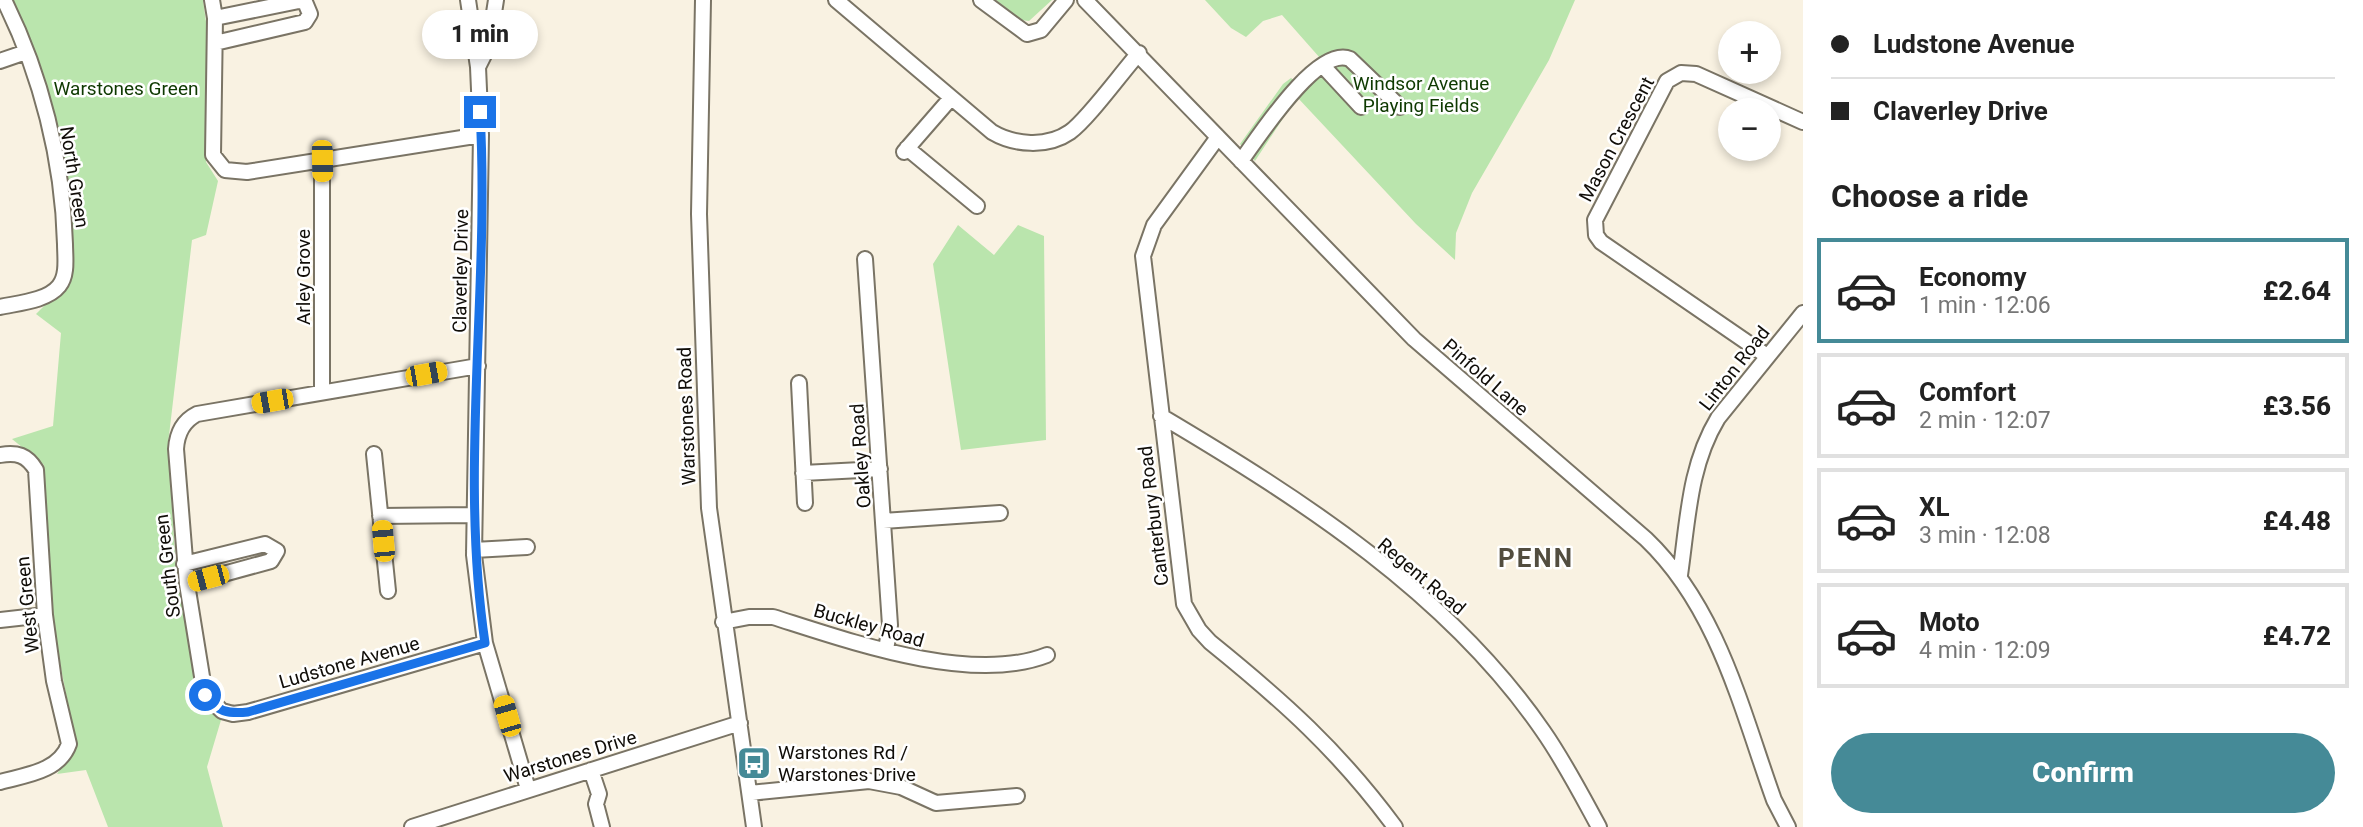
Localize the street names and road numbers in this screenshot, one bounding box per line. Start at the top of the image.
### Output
street label: Mason Crescent [1574,73,1659,206]
street label: North Green [55,125,94,230]
street label: Claverley Drive [448,209,473,333]
street label: Arley Grove [292,229,315,325]
street label: Linton Road [1694,321,1775,415]
street label: Pinfold Lane [1438,334,1533,421]
street label: Warstones Road [673,346,700,486]
street label: Oakley Road [845,403,876,509]
street label: Canterbury Road [1133,445,1174,587]
street label: South Green [150,513,185,619]
street label: Regent Road [1373,533,1470,620]
street label: West Green [11,555,44,655]
street label: Buckley Road [811,599,927,652]
street label: Ludstone Avenue [276,631,422,694]
street label: Warstones Drive [501,725,639,788]

